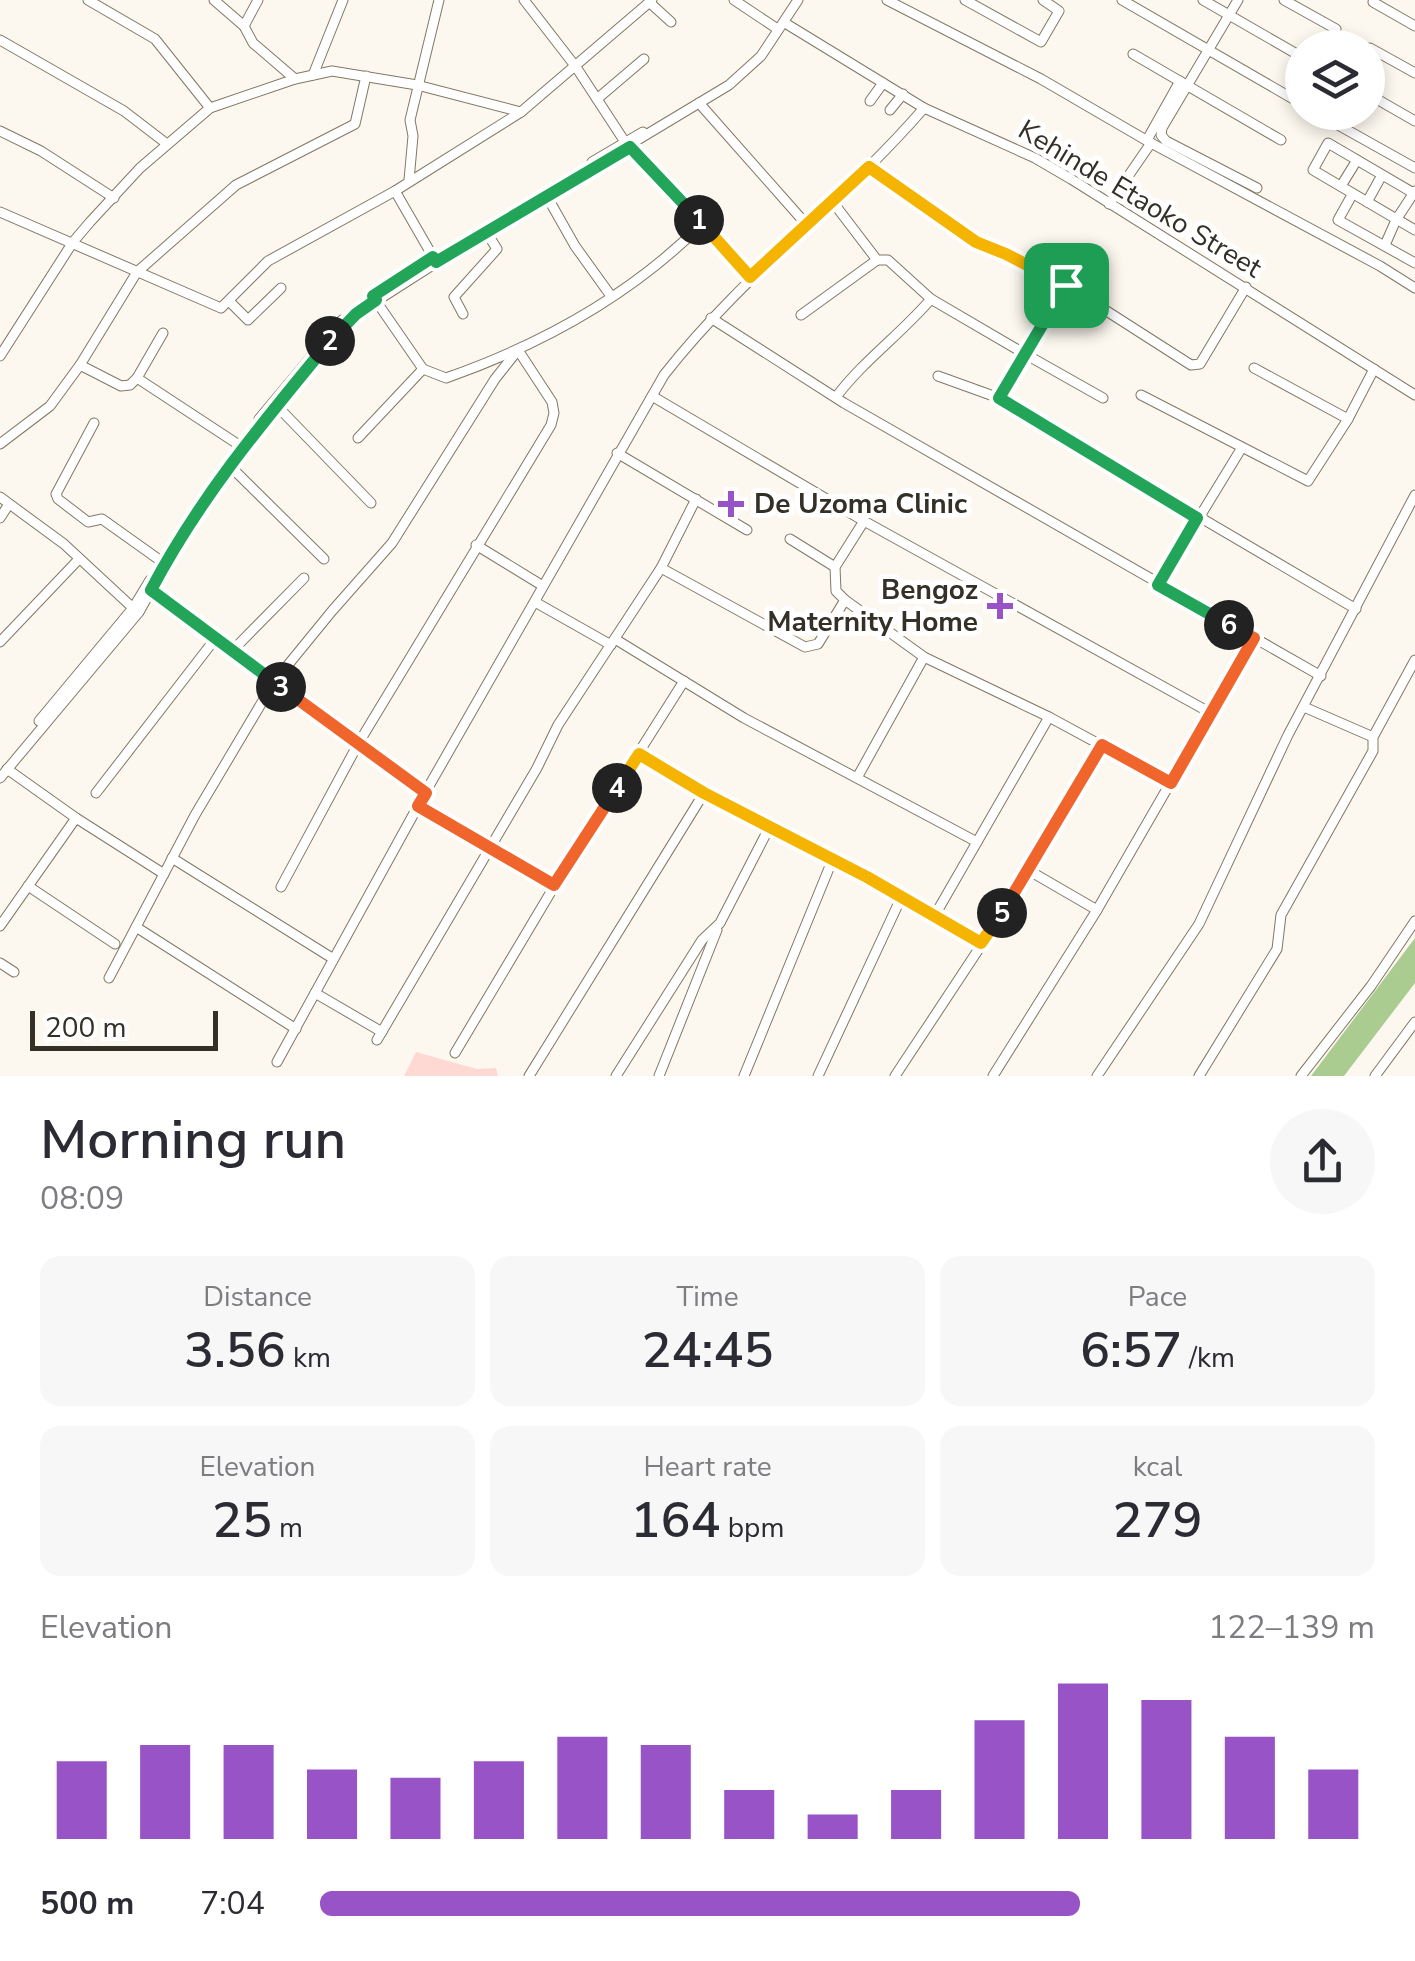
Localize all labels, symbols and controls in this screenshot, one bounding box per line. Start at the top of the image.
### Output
map controls [1285,30,1385,130]
button: layers [1285,30,1385,130]
street label: Kehinde Etaoko Street [1011,111,1269,287]
pin: 1 [674,195,724,245]
text: 1 [691,201,707,239]
pin [1024,243,1109,328]
icon: arrive [1039,258,1094,313]
pin: 2 [305,316,355,366]
text: 2 [322,322,338,360]
place label: De Uzoma Clinic [754,485,967,523]
marker: De Uzoma Clinic [718,491,744,517]
place label: Bengoz Maternity Home [767,571,978,641]
marker: Bengoz Maternity Home [987,593,1013,619]
pin: 6 [1204,600,1254,650]
text: 6 [1221,606,1237,644]
pin: 3 [256,662,306,712]
text: 3 [273,668,289,706]
pin: 4 [592,763,642,813]
text: 4 [609,769,625,807]
pin: 5 [977,888,1027,938]
text: 5 [994,894,1010,932]
scale bar [30,1006,218,1050]
text: 200 m [45,1009,127,1047]
text: Morning run [40,1102,346,1177]
button: share [1270,1109,1375,1214]
text: 08:09 [40,1177,124,1220]
text: Distance [203,1278,312,1316]
text: Time [676,1278,739,1316]
text: Pace [1128,1278,1187,1316]
text: 3.56 [184,1316,286,1385]
text: 24:45 [642,1316,773,1385]
text: 6:57 [1080,1316,1182,1385]
text: km [286,1339,331,1377]
text: /km [1182,1339,1235,1377]
text: Elevation [200,1448,315,1486]
text: Heart rate [643,1448,772,1486]
text: kcal [1133,1448,1182,1486]
text: 25 [212,1486,272,1555]
text: 164 [631,1486,721,1555]
text: 279 [1113,1486,1203,1555]
text: m [272,1509,303,1547]
text: bpm [721,1509,784,1547]
text: Elevation [40,1606,173,1649]
text: 122–139 m [1208,1606,1375,1649]
text: 500 m [40,1882,134,1925]
text: 7:04 [200,1882,265,1925]

